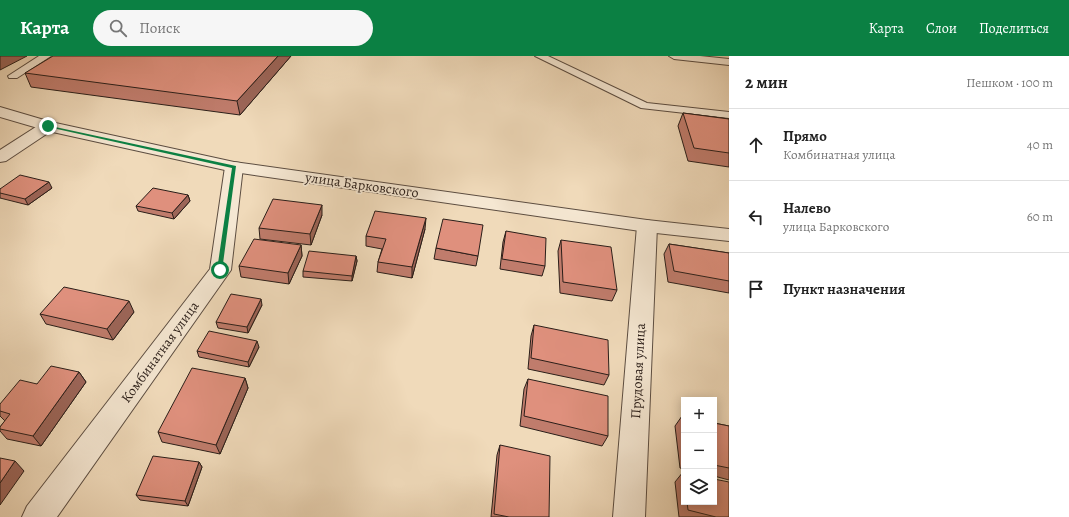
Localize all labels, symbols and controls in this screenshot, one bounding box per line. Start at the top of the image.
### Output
search box [93,10,373,46]
text: Карта [20,15,69,41]
icon: search [107,17,129,39]
text: Поиск [139,18,180,38]
text: Карта [869,19,904,38]
text: Слои [926,19,957,38]
text: Поделиться [979,19,1049,38]
text: 2 мин [745,71,788,94]
text: Пешком · 100 m [966,74,1053,91]
route end [39,117,57,135]
text: Прямо [783,126,827,146]
icon: ahead [745,134,767,156]
text: 40 m [1027,136,1053,153]
text: Комбинатная улица [783,146,896,163]
street label: улица Барковского [303,167,420,202]
text: Налево [783,198,831,218]
icon: left [745,206,767,228]
text: 60 m [1027,208,1053,225]
text: улица Барковского [783,218,889,235]
route start [211,261,229,279]
icon: arrive [745,278,767,300]
text: Пункт назначения [783,279,905,299]
street label: Комбинатная улица [117,297,204,407]
street label: Прудовая улица [626,322,650,419]
map controls [681,397,717,505]
button: + [681,397,717,433]
button: − [681,433,717,469]
button: layers [681,469,717,505]

